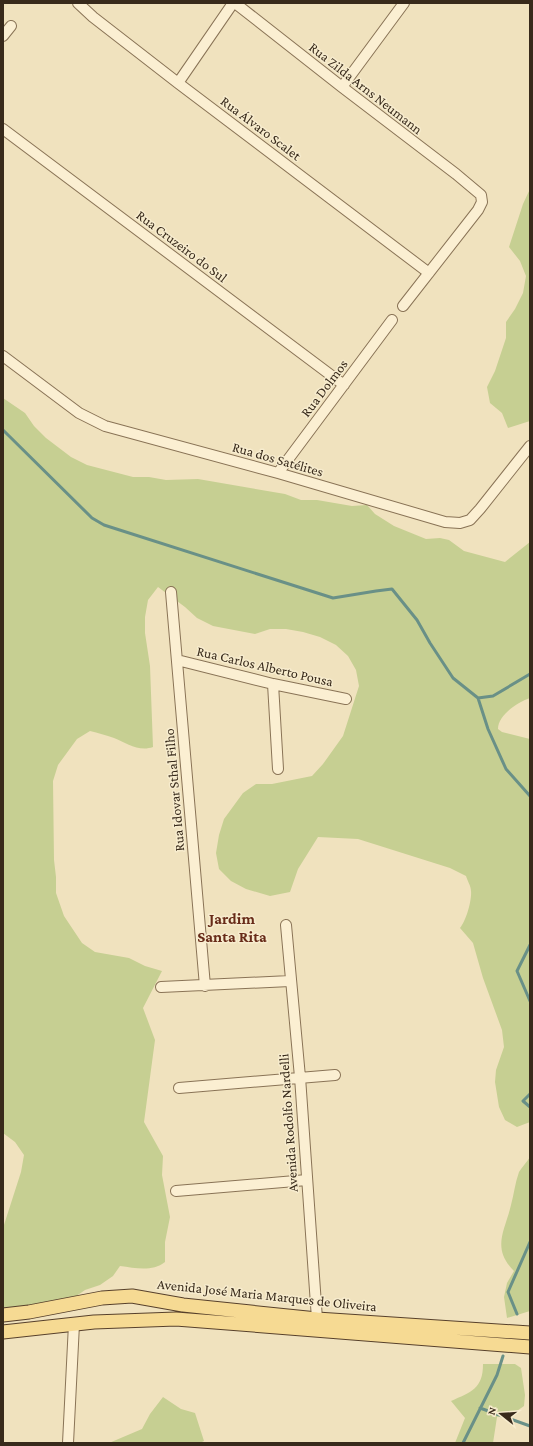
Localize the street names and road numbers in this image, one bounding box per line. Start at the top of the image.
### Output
street label: Rua Zilda Arns Neumann [306,39,426,137]
street label: Rua Álvaro Scalet [218,93,304,164]
street label: Rua Cruzeiro do Sul [134,207,231,285]
street label: Rua Dolmos [297,356,351,420]
street label: Rua dos Satélites [231,438,325,480]
street label: Rua Carlos Alberto Pousa [195,643,335,690]
street label: Rua Idovar Sthal Filho [161,728,187,852]
street label: Avenida Rodolfo Nardelli [275,1053,301,1193]
street label: Avenida José Maria Marques de Oliveira [156,1276,378,1315]

